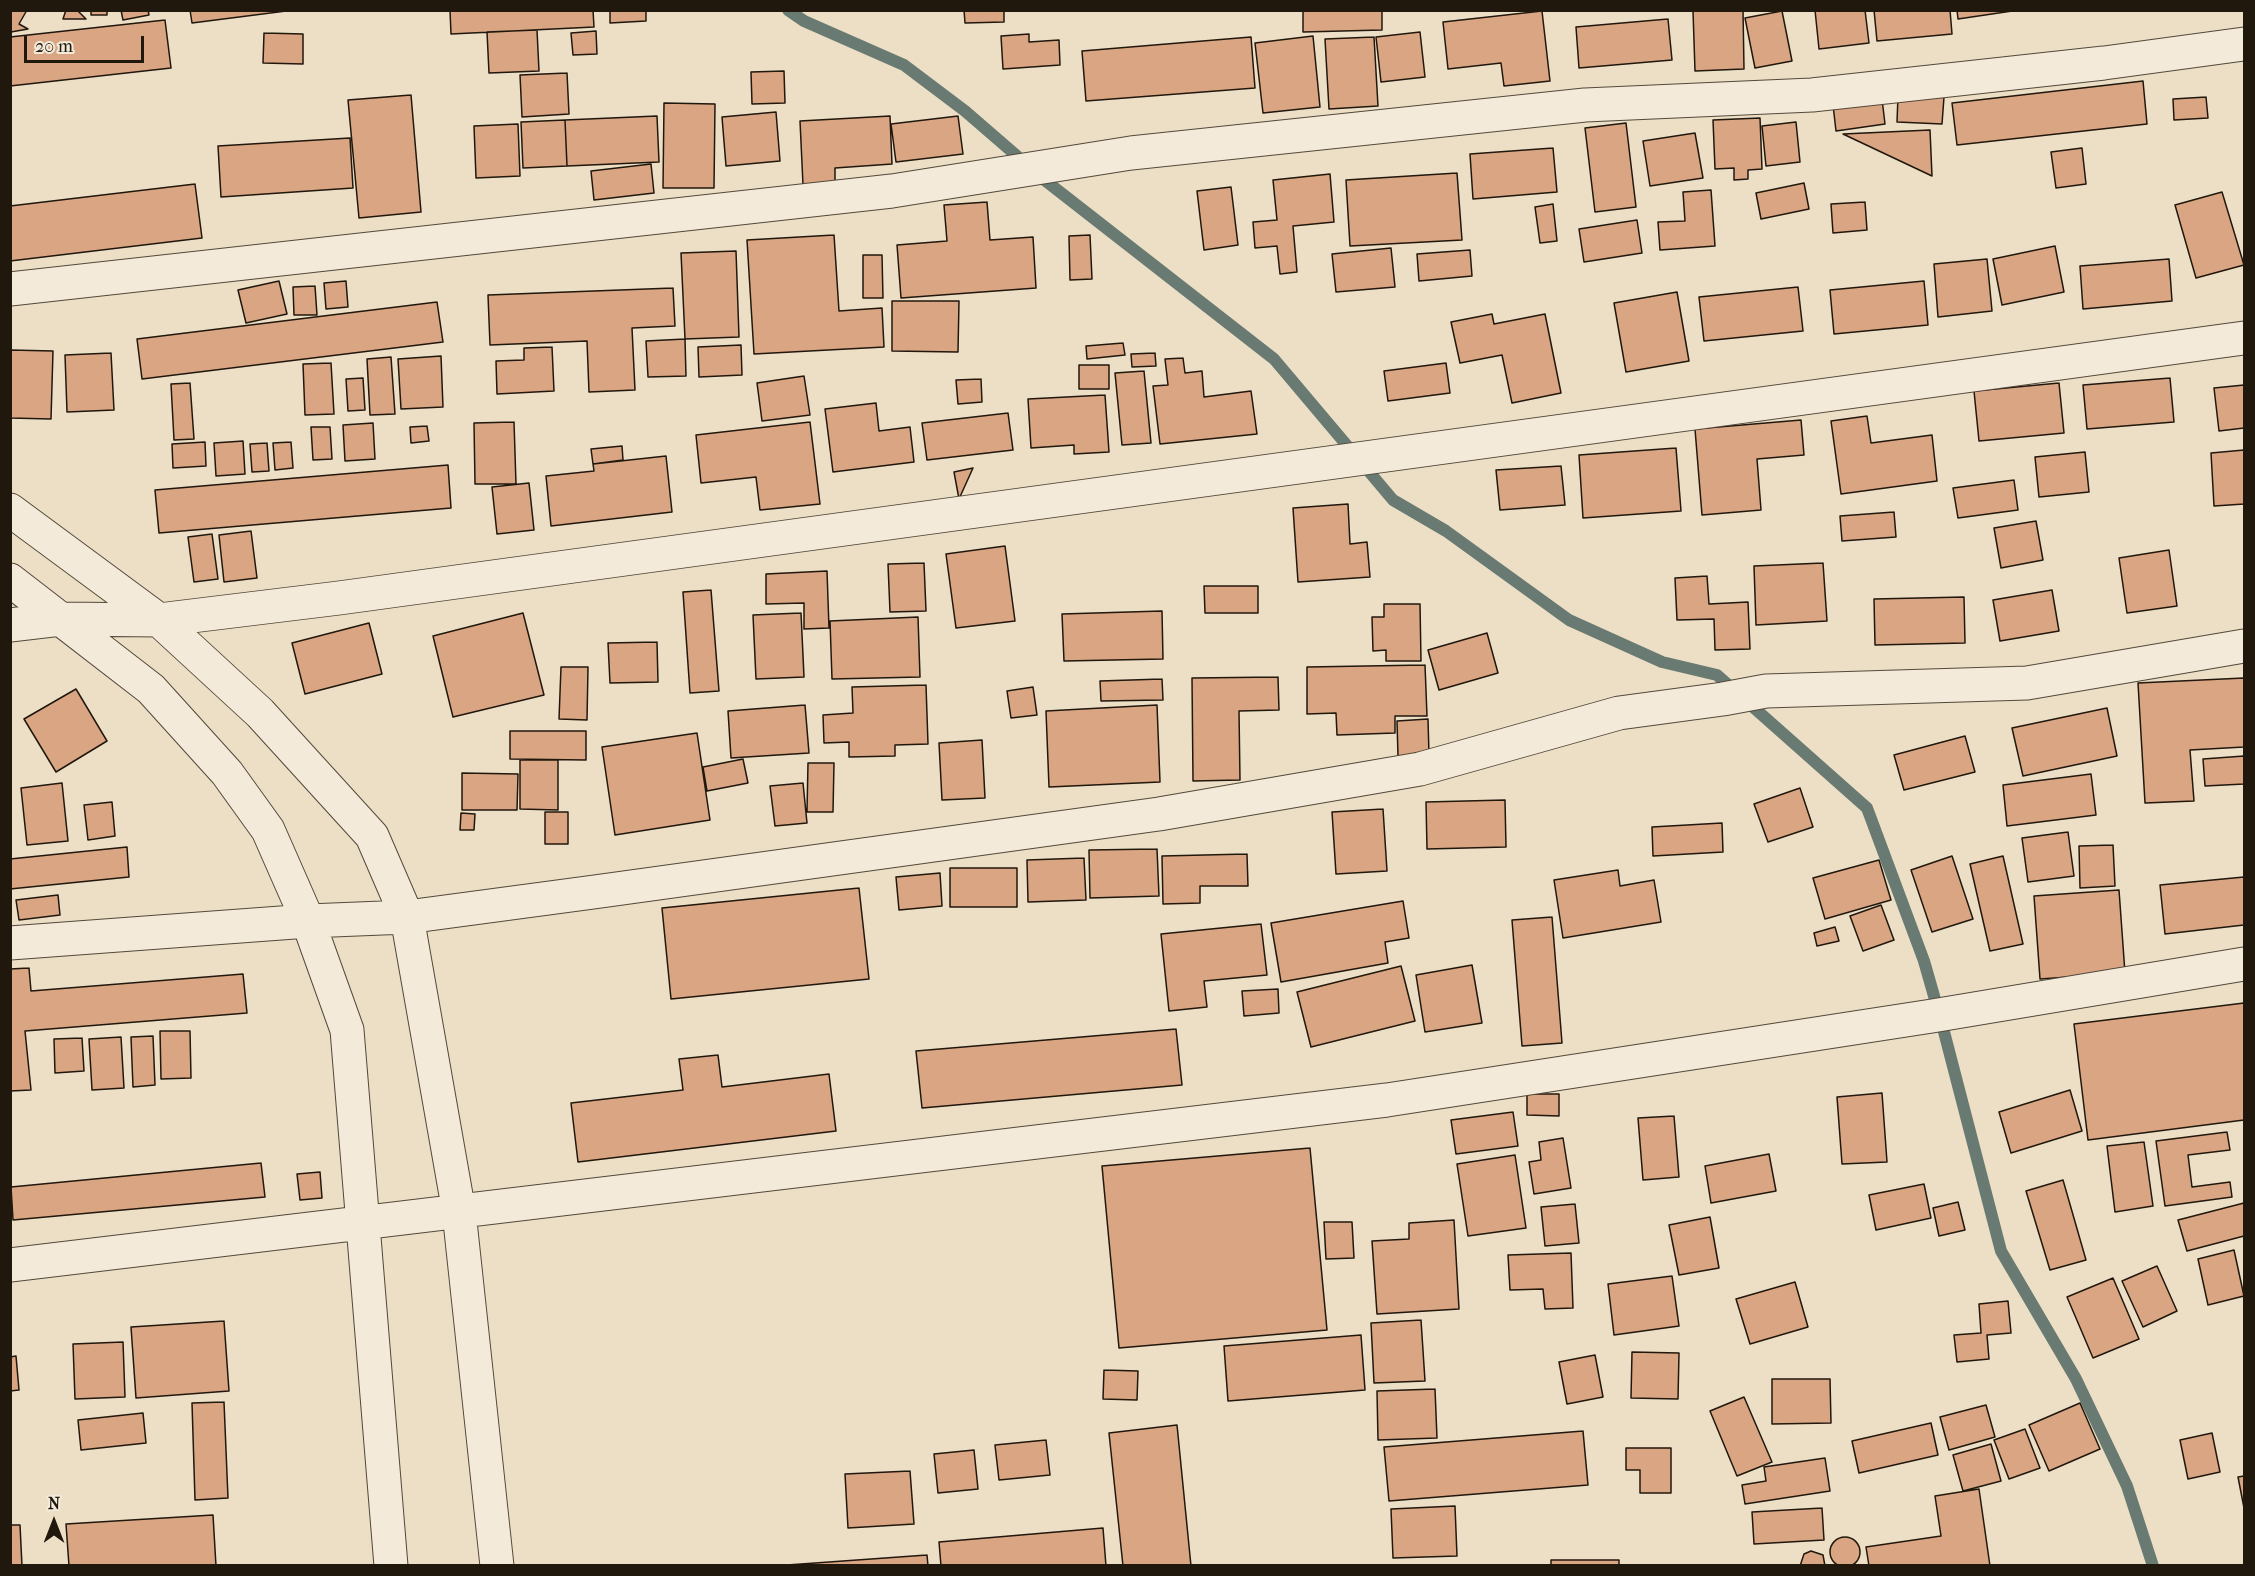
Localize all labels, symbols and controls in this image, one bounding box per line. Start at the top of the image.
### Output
scale bar [27,24,147,62]
text: 20 m [35,36,73,57]
north arrow [24,1492,84,1552]
text: N [48,1494,60,1513]

